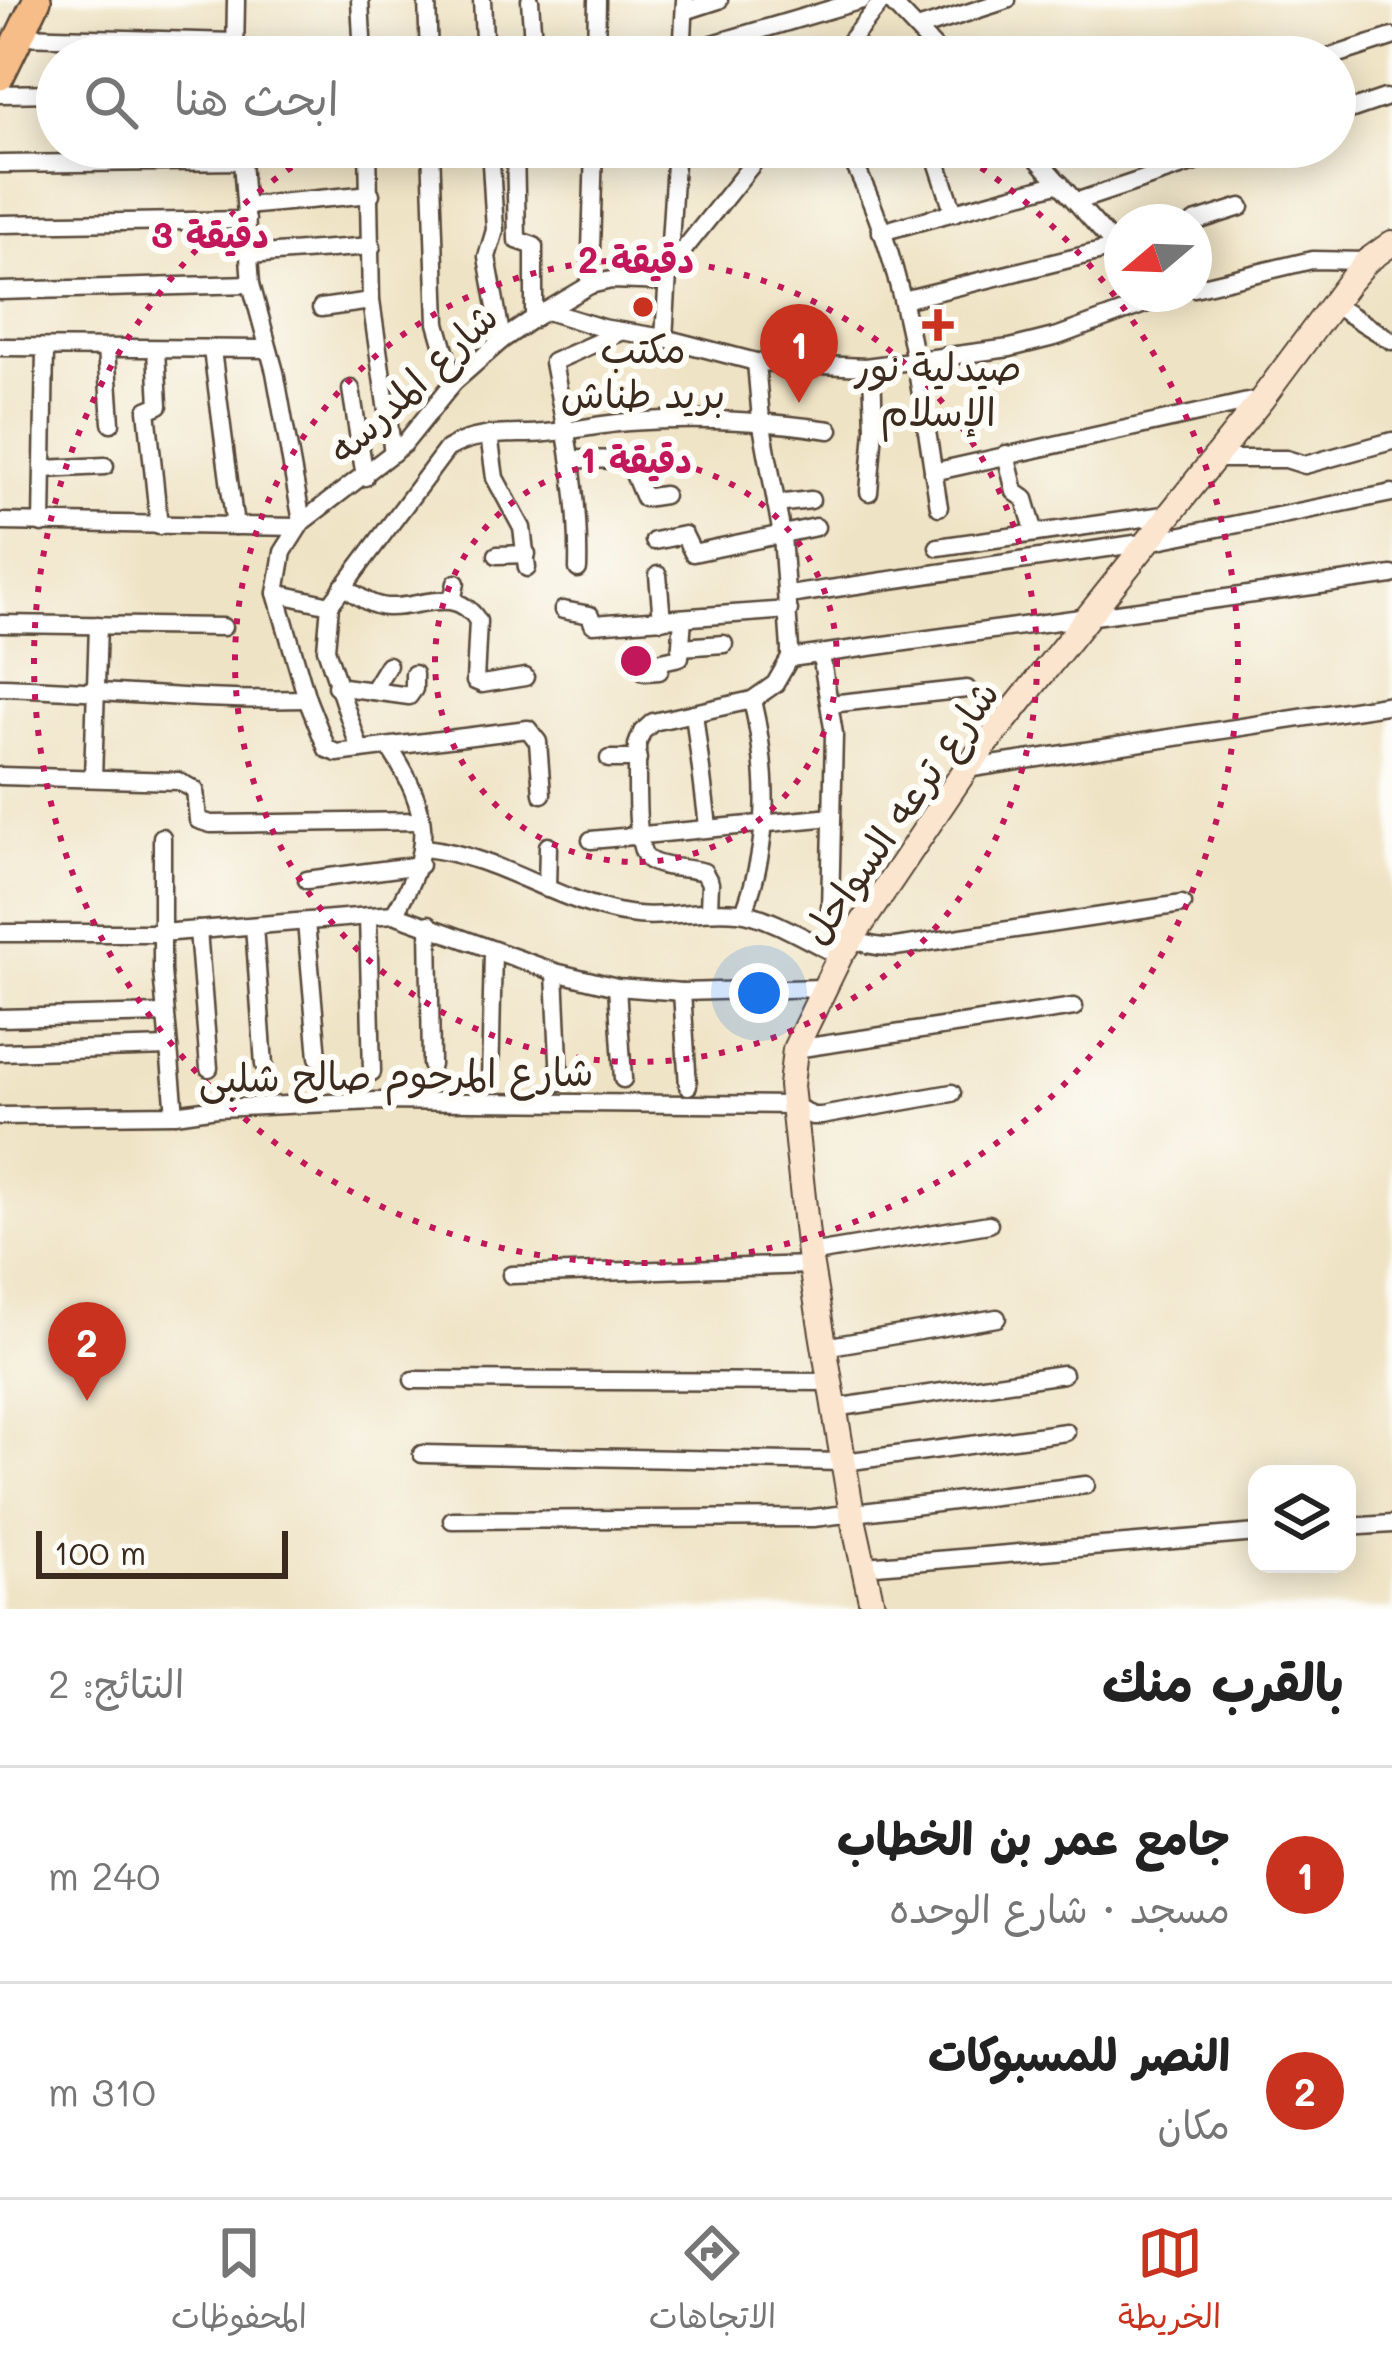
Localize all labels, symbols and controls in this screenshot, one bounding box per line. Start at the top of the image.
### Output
search box [36,36,1356,168]
text: ابحث هنا [174,68,339,126]
icon: search [78,69,144,135]
north arrow [1104,204,1212,312]
text: 3 دقيقة [151,210,269,257]
text: 2 دقيقة [578,235,694,282]
street label: شارع المدرسه [317,291,510,476]
marker: مكتب بريد طناش [630,294,656,320]
pin: 1 [760,304,838,403]
marker: صيدلية نور الإسلام [925,312,951,338]
place label: مكتب بريد طناش [561,322,725,418]
place label: صيدلية نور الإسلام [853,340,1022,442]
text: 1 دقيقة [580,435,692,482]
centre of rings [615,640,657,682]
street label: شارع ترعه السواحل [789,669,1012,955]
your location [729,963,789,1023]
street label: شارع المرحوم صالح شلبى [198,1045,594,1108]
pin: 2 [48,1302,126,1401]
map controls [1248,1465,1356,1573]
button: layers [1248,1465,1356,1573]
scale bar [36,1525,288,1578]
text: 100 m [54,1530,146,1573]
text: بالقرب منك [1102,1647,1344,1714]
text: النتائج: 2 [48,1657,184,1708]
text: جامع عمر بن الخطاب [837,1808,1230,1866]
text: 240 m [48,1849,160,1900]
text: 1 [1296,1849,1314,1900]
text: مسجد · شارع الوحده [889,1882,1230,1933]
text: النصر للمسبوكات [928,2024,1230,2082]
text: 310 m [48,2065,156,2116]
text: 2 [1294,2065,1316,2116]
text: مكان [1158,2098,1230,2149]
tab: المحفوظات [171,2220,307,2346]
tab: الاتجاهات [649,2220,776,2346]
tab: الخريطة [1118,2220,1221,2346]

